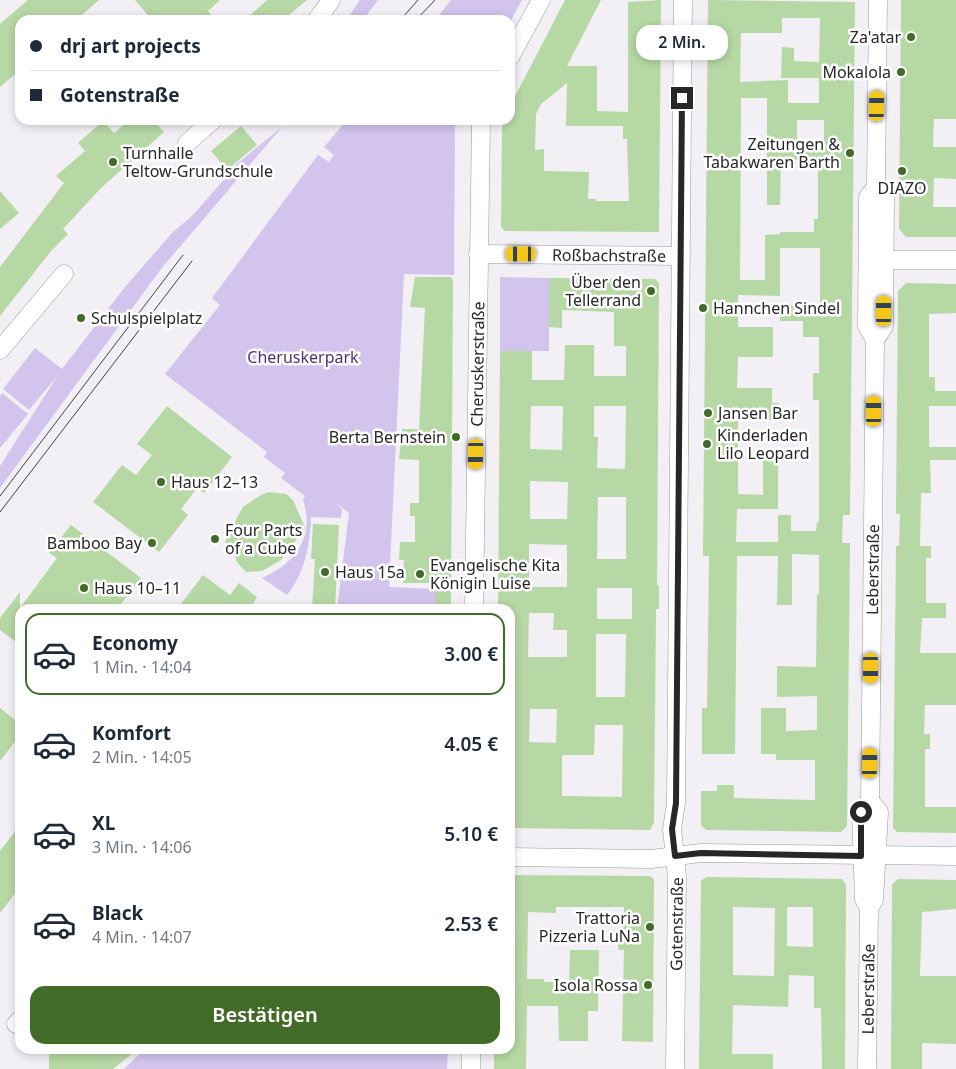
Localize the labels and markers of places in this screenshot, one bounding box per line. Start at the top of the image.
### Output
place label: Za'atar [850,26,901,48]
marker: Za'atar [905,31,917,43]
place label: Mokalola [822,61,891,83]
marker: Mokalola [895,66,907,78]
place label: Zeitungen & Tabakwaren Barth [703,133,840,173]
place label: Turnhalle Teltow-Grundschule [123,142,273,182]
marker: Zeitungen & Tabakwaren Barth [844,147,856,159]
marker: Turnhalle Teltow-Grundschule [107,156,119,168]
marker: DIAZO [896,165,908,177]
place label: DIAZO [878,177,926,199]
place label: Über den Tellerrand [565,271,641,311]
marker: Über den Tellerrand [645,285,657,297]
place label: Hannchen Sindel [713,297,840,319]
marker: Hannchen Sindel [697,302,709,314]
place label: Schulspielplatz [91,307,202,329]
marker: Schulspielplatz [75,312,87,324]
place label: Jansen Bar [716,402,798,424]
marker: Jansen Bar [702,407,714,419]
place label: Kinderladen Lilo Leopard [717,424,810,464]
place label: Berta Bernstein [329,426,446,448]
marker: Berta Bernstein [450,431,462,443]
marker: Kinderladen Lilo Leopard [701,438,713,450]
place label: Haus 12–13 [171,471,258,493]
marker: Haus 12–13 [155,476,167,488]
place label: Four Parts of a Cube [225,519,302,559]
place label: Bamboo Bay [47,532,143,554]
marker: Four Parts of a Cube [209,533,221,545]
marker: Bamboo Bay [146,537,158,549]
place label: Evangelische Kita Königin Luise [430,554,560,594]
place label: Haus 15a [335,561,405,583]
marker: Haus 15a [319,566,331,578]
marker: Evangelische Kita Königin Luise [414,568,426,580]
place label: Haus 10–11 [94,577,181,599]
marker: Haus 10–11 [78,582,90,594]
place label: Trattoria Pizzeria LuNa [539,907,640,947]
marker: Trattoria Pizzeria LuNa [644,921,656,933]
place label: Isola Rossa [554,974,638,996]
marker: Isola Rossa [642,979,654,991]

